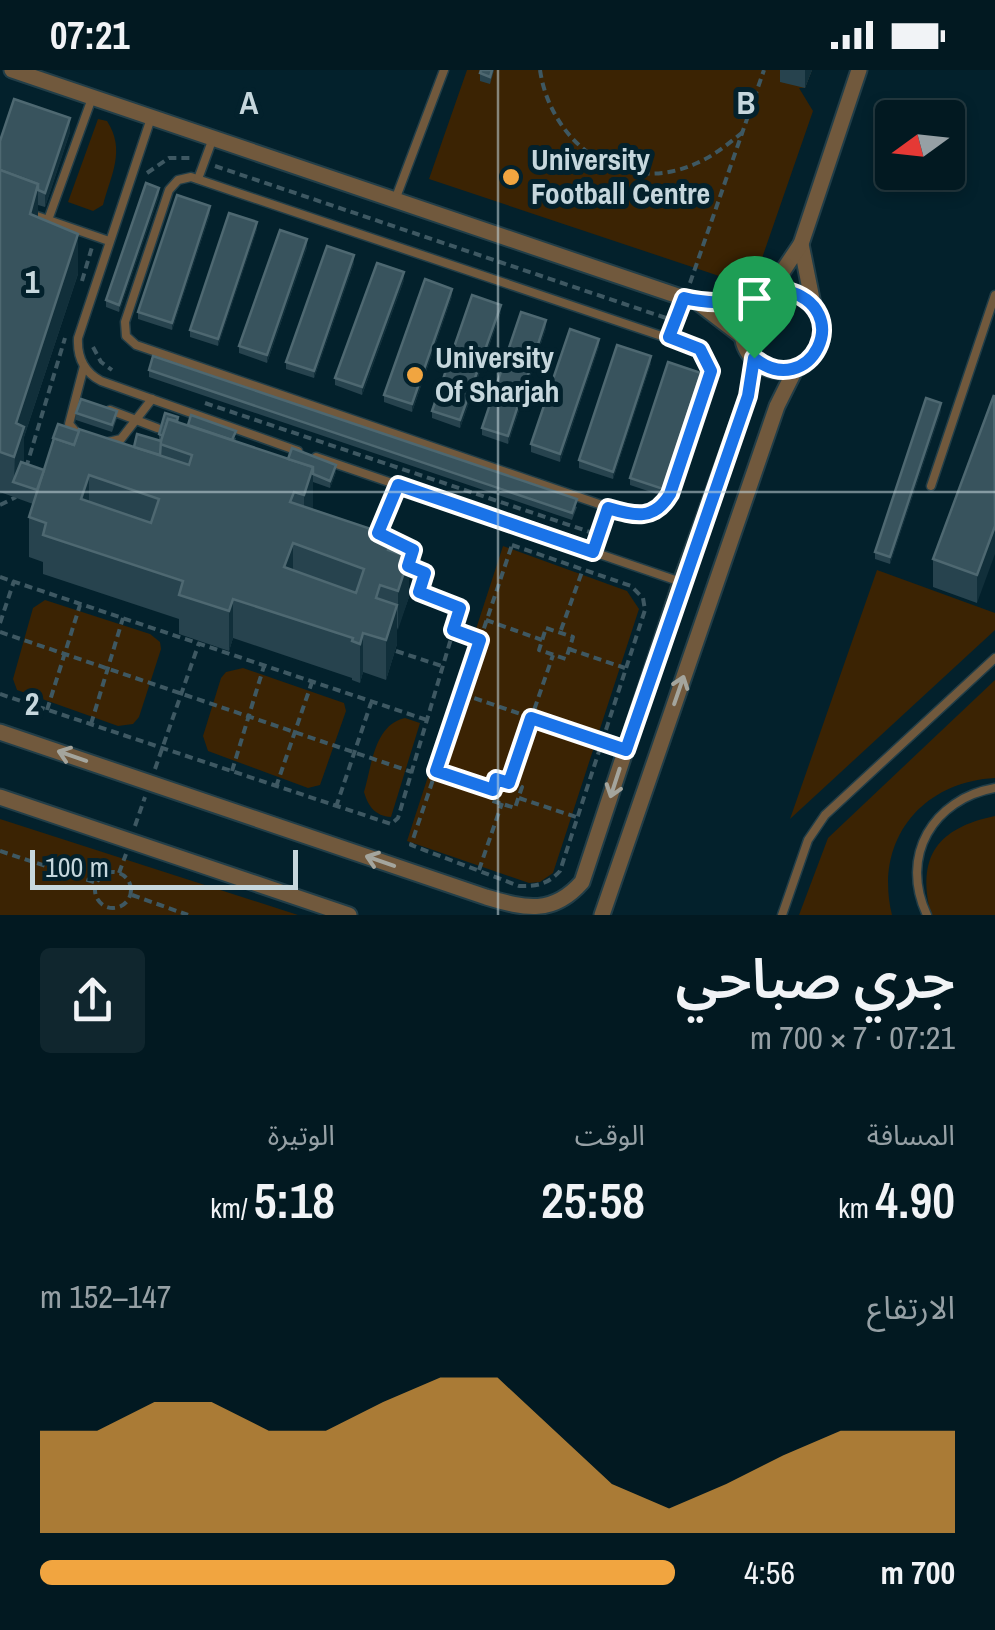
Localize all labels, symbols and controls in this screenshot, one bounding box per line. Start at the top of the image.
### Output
text: 07:21 [50,10,130,61]
text: A [240,81,259,124]
text: B [737,81,755,124]
north arrow [875,100,965,190]
map controls [875,100,965,190]
place label: University Football Centre [531,139,710,213]
marker: University Football Centre [500,166,522,188]
pin [712,256,797,359]
text: 1 [25,260,40,303]
icon: arrive [727,271,782,326]
place label: University Of Sharjah [435,337,559,411]
marker: University Of Sharjah [404,364,426,386]
one-way arrow [672,675,690,707]
text: 2 [25,682,39,725]
one-way arrow [56,746,88,764]
one-way arrow [604,767,622,799]
scale bar [30,845,298,890]
text: 100 m [45,848,109,886]
one-way arrow [365,851,396,869]
text: جري صباحي [675,941,955,1015]
button: share [40,948,145,1053]
text: 07:21 · 7 × 700 m [750,1016,955,1059]
text: الوتيرة [268,1116,335,1154]
text: الوقت [575,1116,645,1154]
text: المسافة [867,1116,955,1154]
text: 5:18 [254,1166,335,1234]
text: 25:58 [541,1166,645,1234]
text: 4.90 [875,1166,955,1234]
text: /km [210,1189,254,1227]
text: km [838,1189,875,1227]
text: 147–152 m [40,1275,171,1318]
text: الارتفاع [867,1286,955,1329]
text: 4:56 [744,1551,795,1594]
text: 700 m [881,1551,955,1594]

